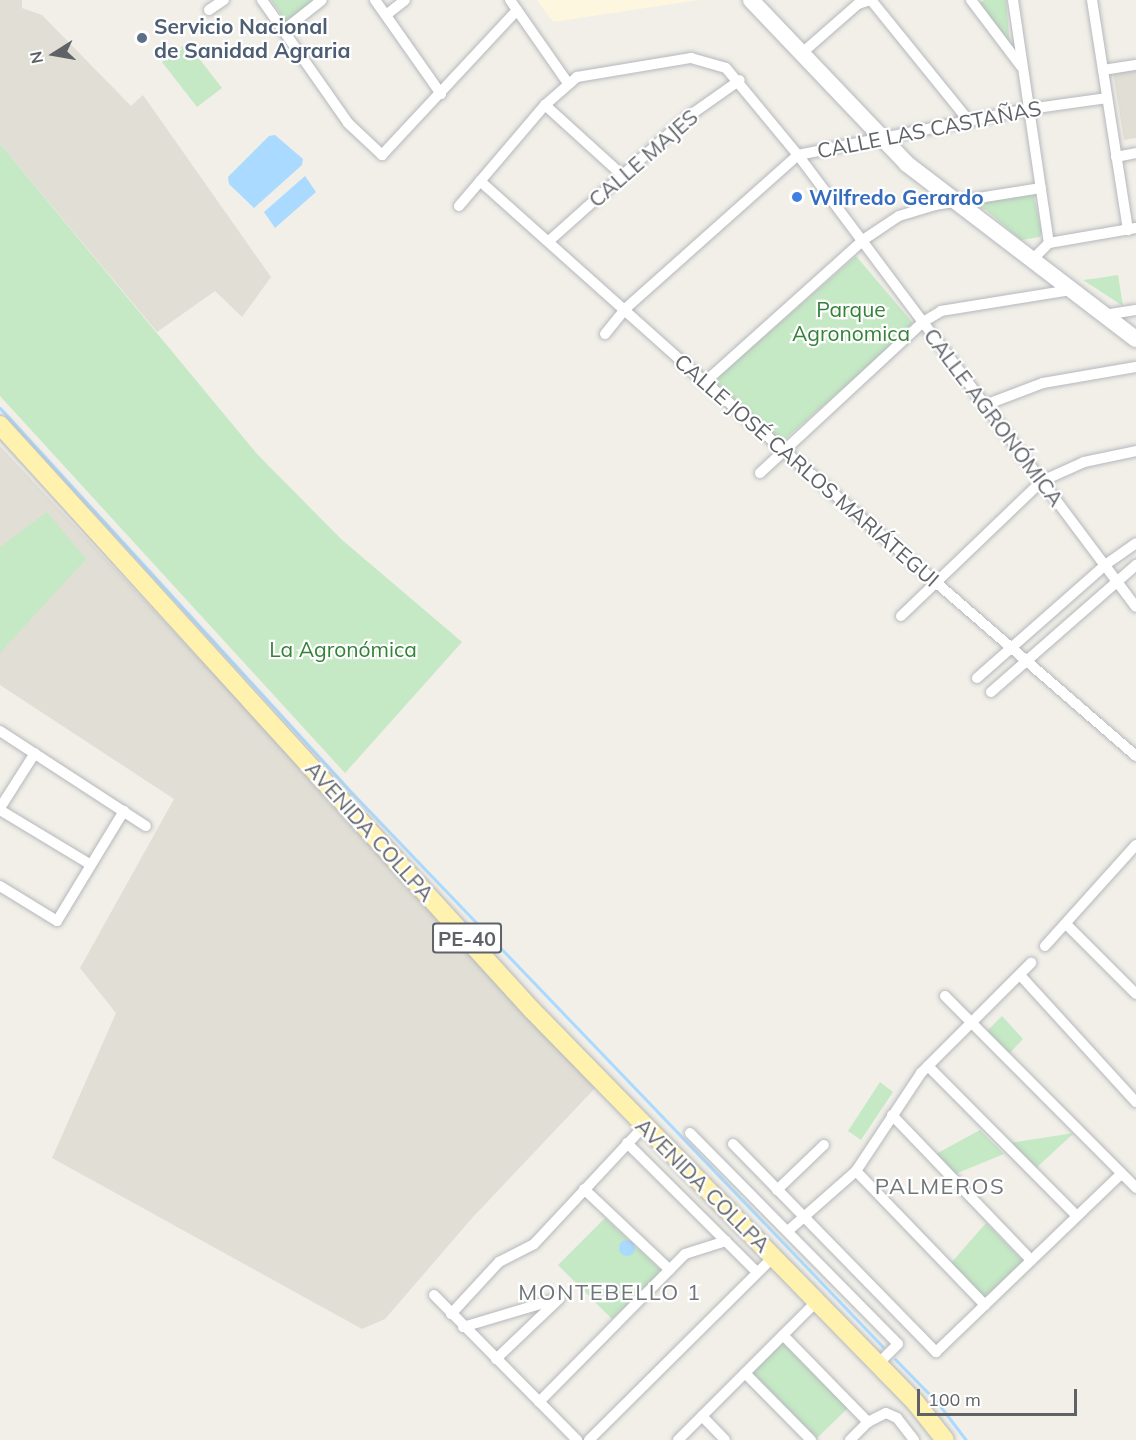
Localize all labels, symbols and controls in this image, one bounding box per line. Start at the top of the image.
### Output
place label: Servicio Nacional de Sanidad Agraria [154,13,350,63]
north arrow [24,24,84,84]
marker: Servicio Nacional de Sanidad Agraria [135,31,149,45]
text: N [25,50,47,65]
street label: CALLE LAS CASTAÑAS [815,95,1043,163]
street label: CALLE MAJES [583,104,703,212]
place label: Wilfredo Gerardo [809,184,984,210]
marker: Wilfredo Gerardo [790,190,804,204]
park label: Parque Agronomica [792,296,910,346]
street label: CALLE AGRONÓMICA [919,323,1069,511]
street label: CALLE JOSÉ CARLOS MARIÁTEGUI [670,348,944,592]
park label: La Agronómica [269,636,417,662]
street label: AVENIDA COLLPA [301,756,439,906]
road number: PE-40 [431,921,503,955]
street label: AVENIDA COLLPA [631,1113,775,1257]
district label: PALMEROS [875,1174,1005,1200]
district label: MONTEBELLO 1 [518,1280,702,1306]
scale bar [920,1377,1080,1415]
text: 100 m [928,1388,981,1411]

